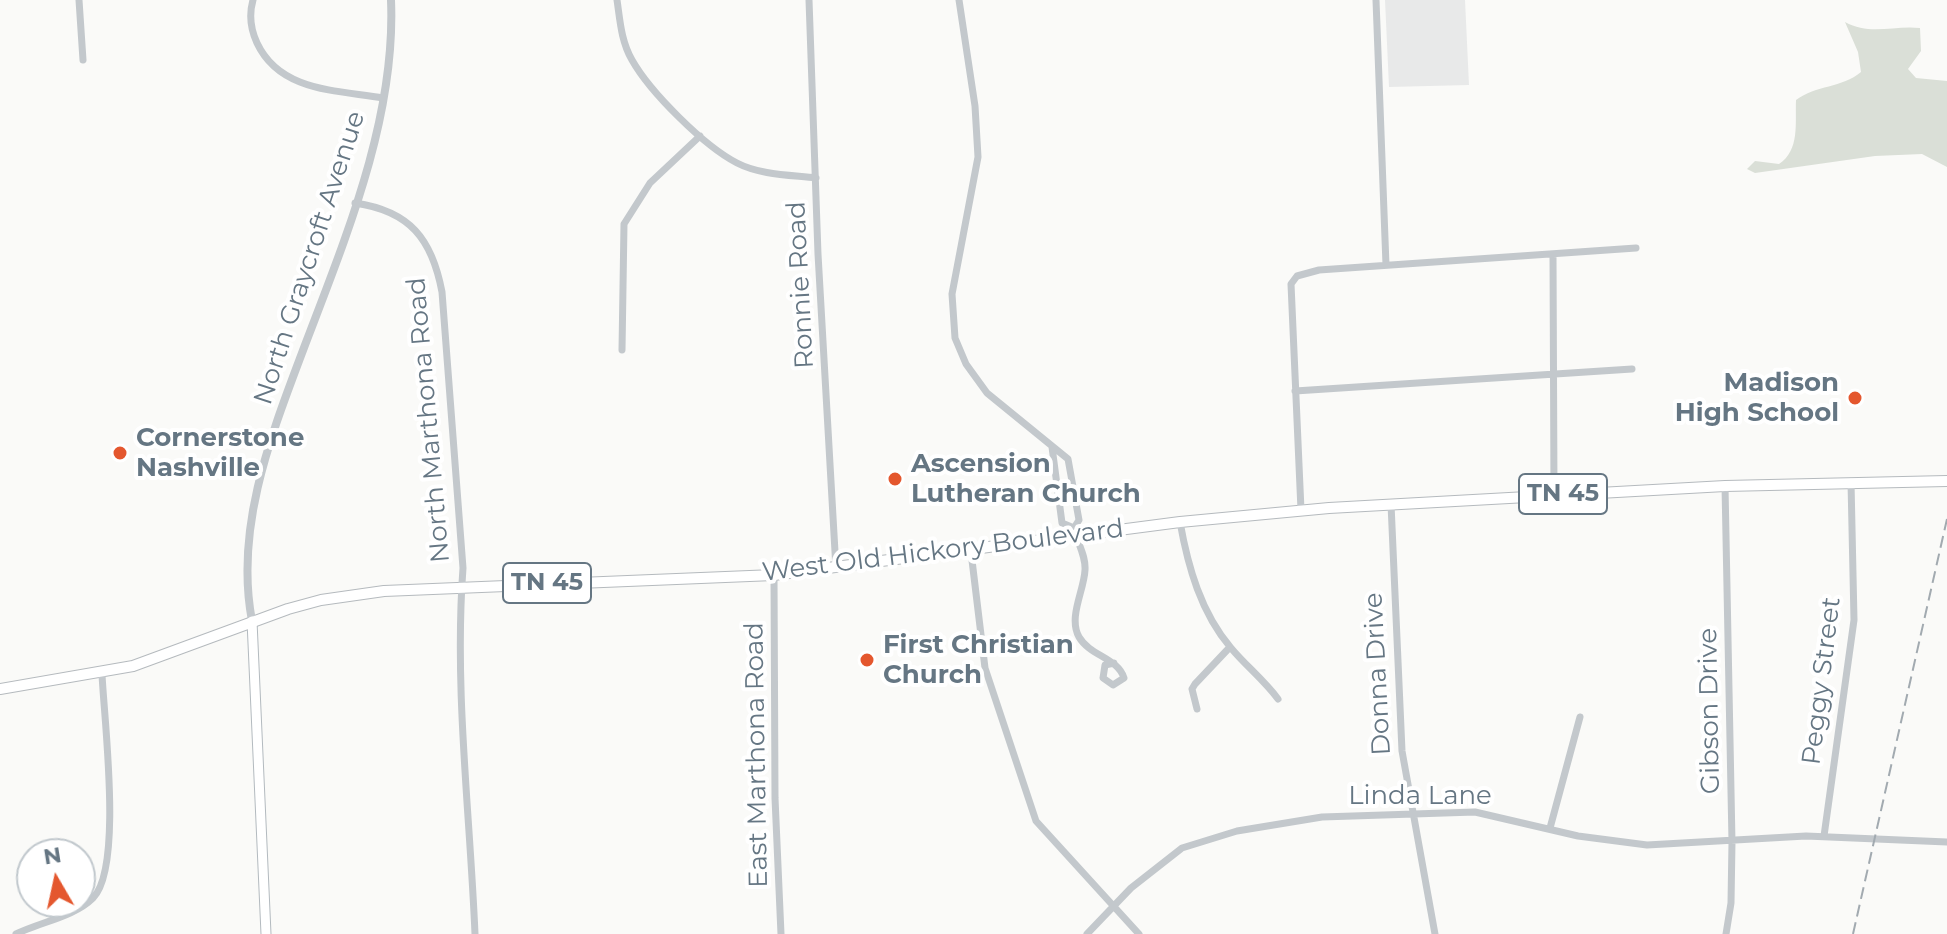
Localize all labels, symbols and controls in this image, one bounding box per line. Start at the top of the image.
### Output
street label: North Graycroft Avenue [248,107,372,409]
street label: Ronnie Road [781,200,821,370]
street label: North Marthona Road [401,276,457,564]
place label: Madison High School [1675,367,1839,428]
marker: Madison High School [1846,389,1864,407]
place label: Cornerstone Nashville [136,422,304,484]
marker: Cornerstone Nashville [111,444,129,462]
place label: Ascension Lutheran Church [911,448,1141,510]
marker: Ascension Lutheran Church [886,470,904,488]
road number: TN 45 [1519,474,1607,514]
street label: West Old Hickory Boulevard [760,513,1126,589]
road number: TN 45 [503,563,591,603]
street label: Donna Drive [1358,592,1398,756]
street label: Peggy Street [1796,595,1848,767]
street label: East Marthona Road [739,622,775,888]
street label: Gibson Drive [1693,628,1727,794]
place label: First Christian Church [883,629,1074,690]
marker: First Christian Church [858,651,876,669]
street label: Linda Lane [1348,780,1492,812]
north arrow [16,838,96,918]
text: N [42,841,63,871]

